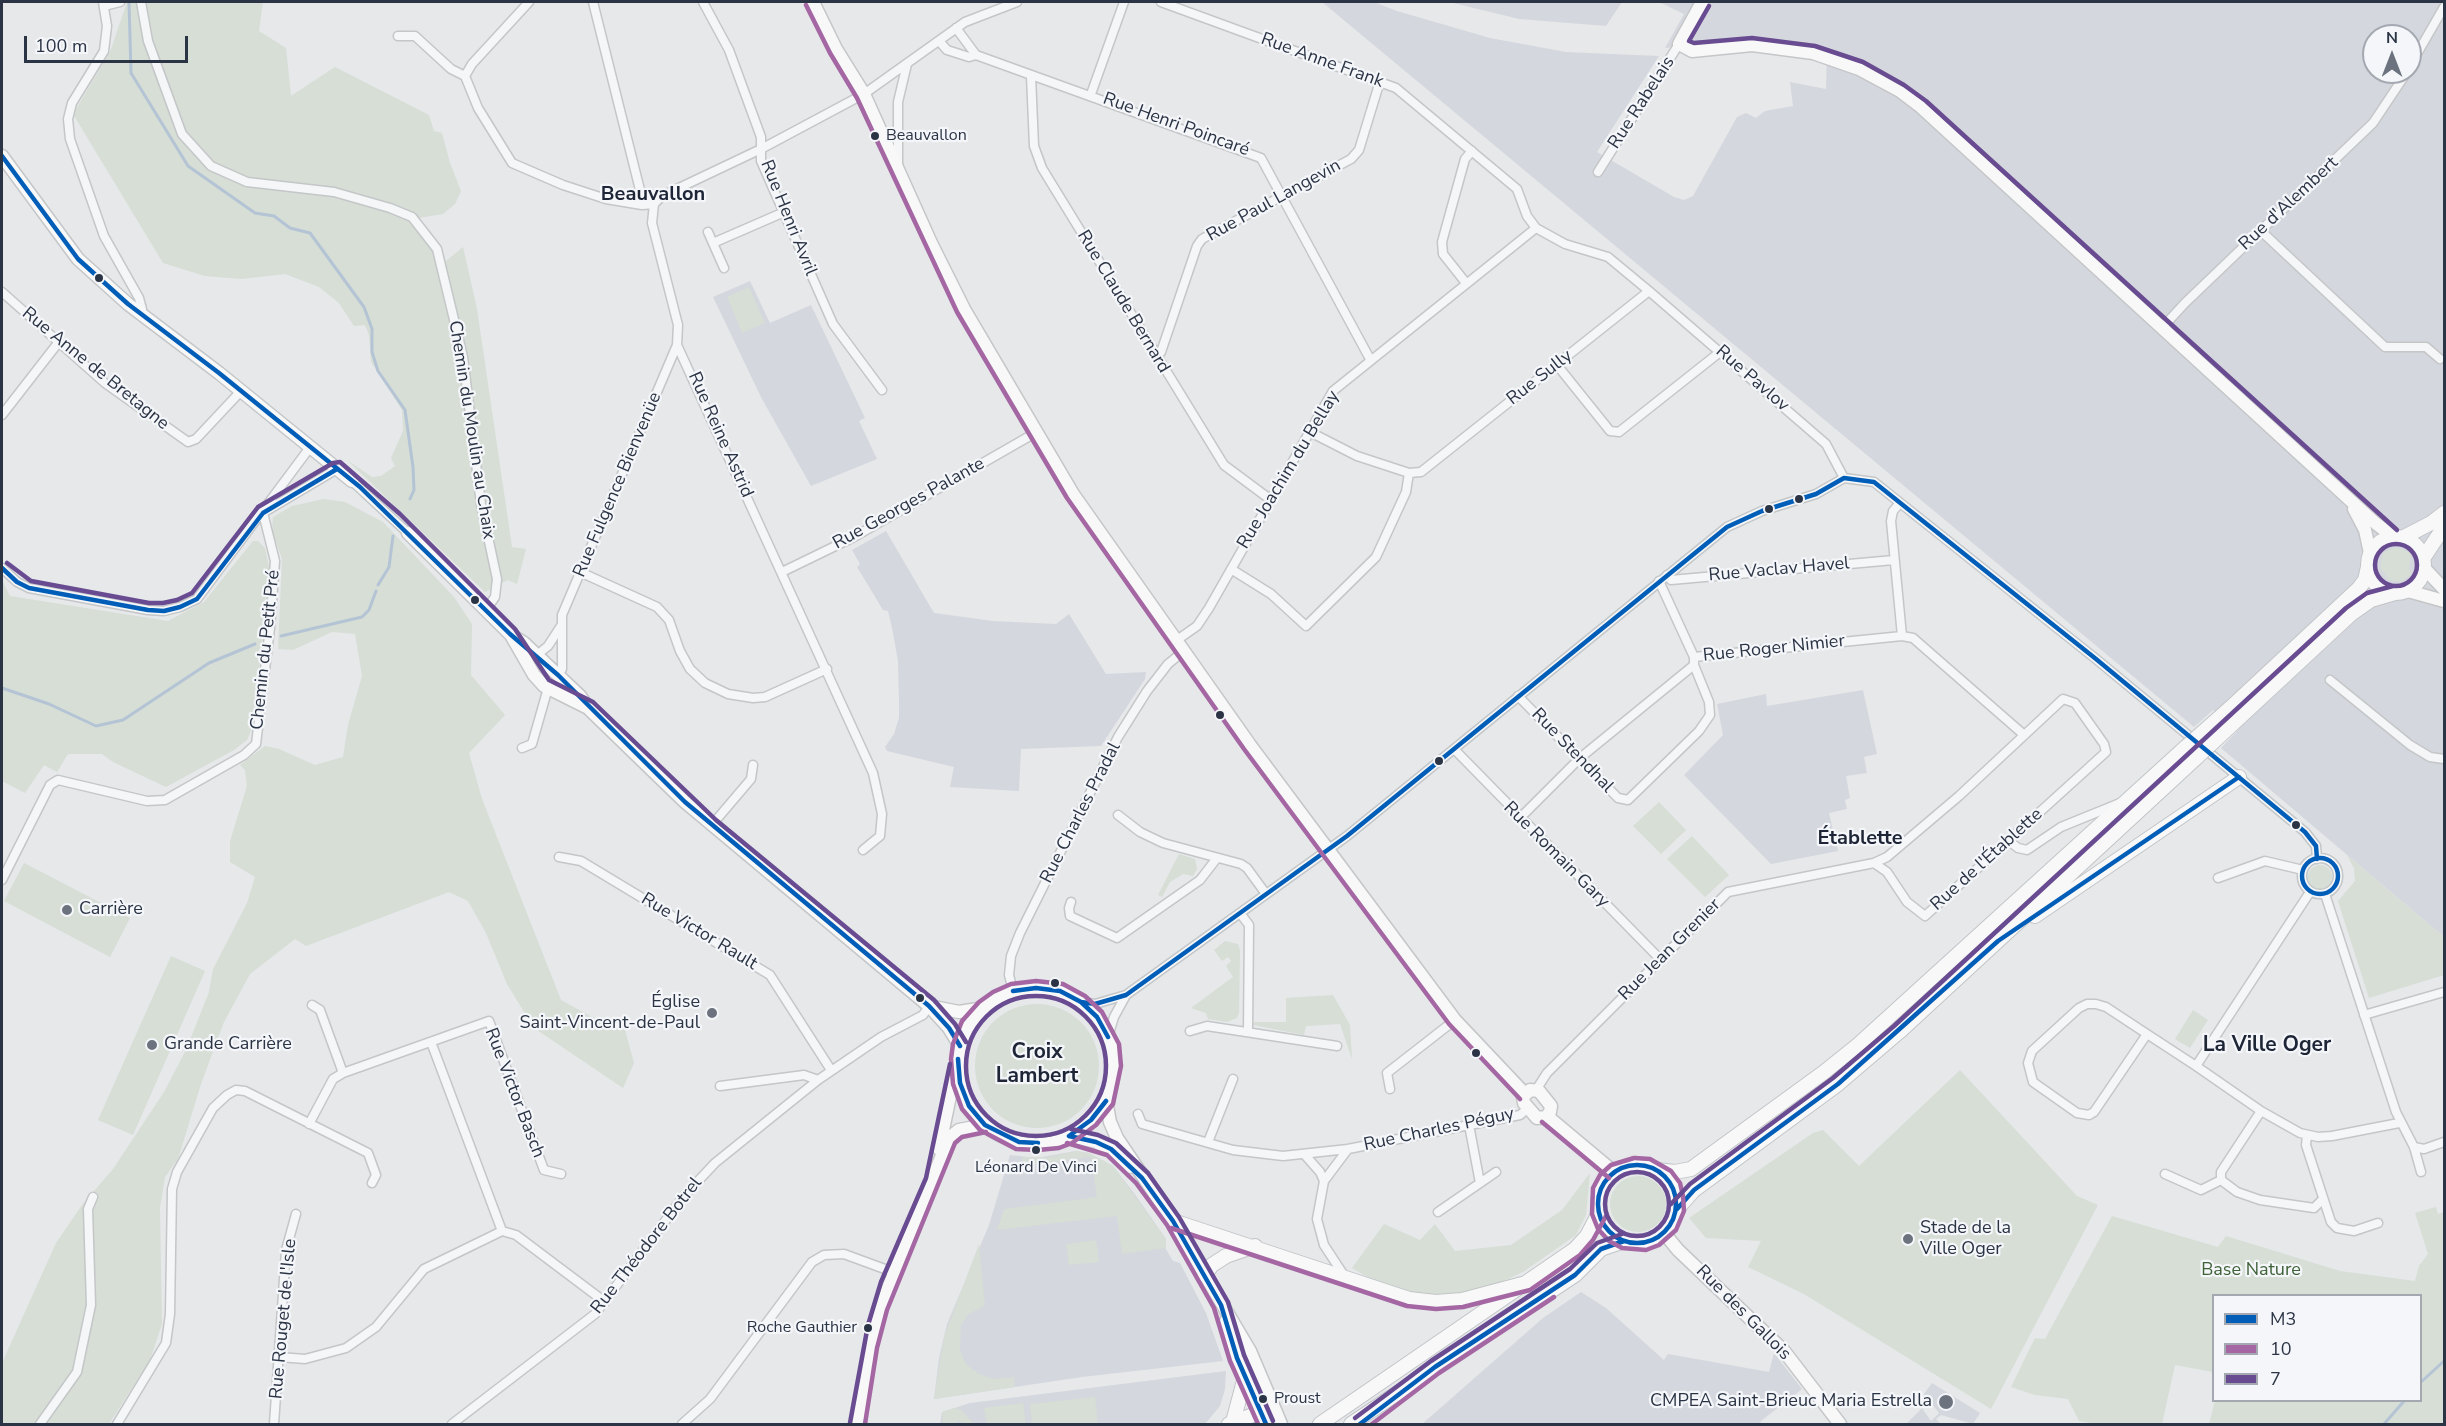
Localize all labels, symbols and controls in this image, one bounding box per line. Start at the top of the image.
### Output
scale bar [27,24,190,62]
north arrow [2362,24,2422,84]
text: N [2386,27,2398,49]
street label: Rue Anne Frank [1258,29,1386,93]
text: 100 m [35,34,87,58]
street label: Rue Rabelais [1604,53,1680,153]
street label: Rue Henri Poincaré [1100,88,1252,162]
place label: Beauvallon [886,126,967,146]
marker: Beauvallon [869,130,881,142]
street label: Rue d'Alembert [2235,153,2343,255]
street label: Rue Paul Langevin [1203,155,1345,247]
street label: Rue Henri Avril [755,157,821,279]
district label: Beauvallon [601,183,705,207]
street label: Rue Claude Bernard [1072,227,1174,377]
unlabelled marker [93,272,105,284]
street label: Rue Anne de Bretagne [17,303,173,435]
street label: Chemin du Moulin au Chaix [443,319,499,541]
street label: Rue Pavlov [1711,341,1793,417]
street label: Rue Sully [1503,346,1577,410]
street label: Rue Reine Astrid [683,369,757,501]
street label: Rue Joachim du Bellay [1233,387,1345,553]
street label: Rue Fulgence Bienvenüe [569,389,667,581]
street label: Rue Georges Palante [829,453,989,555]
unlabelled marker [1793,493,1805,505]
unlabelled marker [1763,503,1775,515]
street label: Rue Vaclav Havel [1708,553,1850,587]
street label: Chemin du Petit Pré [247,569,285,731]
unlabelled marker [469,594,481,606]
street label: Rue Roger Nimier [1702,631,1846,667]
street label: Rue Stendhal [1526,704,1618,798]
unlabelled marker [1214,709,1226,721]
street label: Rue Charles Pradal [1036,739,1126,887]
unlabelled marker [1433,755,1445,767]
street label: Rue Romain Gary [1499,798,1613,912]
street label: Rue de l'Établette [1927,804,2047,916]
unlabelled marker [2290,819,2302,831]
district label: Établette [1817,827,1903,851]
street label: Rue Victor Rault [637,889,761,975]
street label: Rue Jean Grenier [1614,894,1726,1006]
place label: Carrière [79,899,143,921]
marker: Carrière [60,903,74,917]
unlabelled marker [1049,977,1061,989]
place label: Église Saint-Vincent-de-Paul [519,992,700,1034]
unlabelled marker [914,992,926,1004]
marker: Église Saint-Vincent-de-Paul [705,1006,719,1020]
street label: Rue Victor Basch [479,1025,549,1161]
district label: La Ville Oger [2203,1033,2331,1059]
place label: Grande Carrière [164,1034,292,1056]
marker: Grande Carrière [145,1038,159,1052]
district label: Croix Lambert [996,1040,1078,1090]
unlabelled marker [1470,1047,1482,1059]
street label: Rue Charles Péguy [1362,1104,1516,1156]
marker: Léonard De Vinci [1030,1144,1042,1156]
place label: Léonard De Vinci [975,1158,1097,1178]
street label: Rue Théodore Botrel [587,1173,707,1319]
place label: Stade de la Ville Oger [1920,1218,2011,1260]
marker: Stade de la Ville Oger [1901,1232,1915,1246]
street label: Rue Rouget de l'Isle [266,1238,302,1400]
park label: Base Nature [2201,1260,2301,1282]
street label: Rue des Gallois [1691,1261,1795,1365]
legend [2212,1294,2422,1402]
text: M3 [2270,1307,2296,1331]
place label: Roche Gauthier [747,1318,857,1338]
marker: Roche Gauthier [862,1322,874,1334]
text: 10 [2270,1337,2292,1361]
text: 7 [2270,1367,2281,1391]
place label: Proust [1274,1389,1321,1409]
place label: CMPEA Saint-Brieuc Maria Estrella [1650,1391,1932,1413]
marker: Proust [1257,1393,1269,1405]
marker: CMPEA Saint-Brieuc Maria Estrella [1937,1393,1955,1411]

